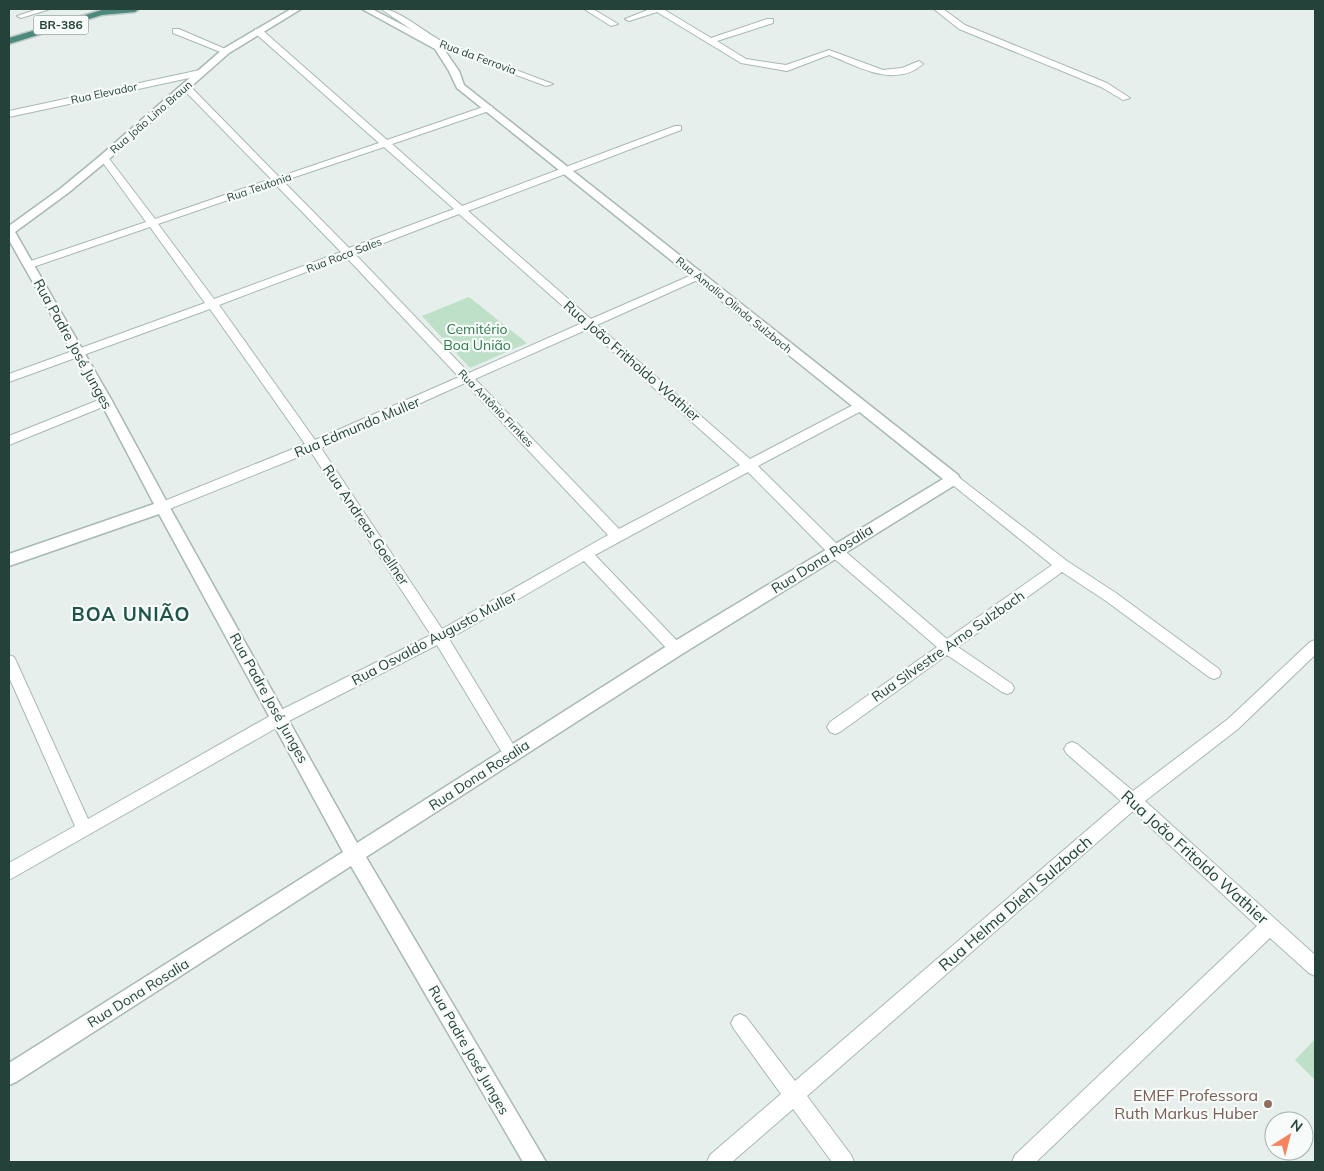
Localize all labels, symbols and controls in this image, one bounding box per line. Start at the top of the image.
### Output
road number: BR-386 [34,16,88,34]
street label: Rua da Ferrovia [438,37,518,77]
street label: Rua João Lino Braun [107,78,195,156]
street label: Rua Elevador [69,79,139,107]
street label: Rua Teutonia [225,169,293,205]
street label: Rua Roca Sales [304,234,384,276]
street label: Rua Amalia Olinda Sulzbach [673,254,795,356]
street label: Rua Padre José Junges [30,276,116,412]
street label: Rua João Fritholdo Wathier [560,297,705,426]
park label: Cemitério Boa União [443,320,511,354]
street label: Rua Antônio Firnkes [455,366,537,450]
street label: Rua Edmundo Muller [292,392,423,462]
street label: Rua Andreas Goellner [319,461,414,590]
street label: Rua Dona Rosalia [768,521,876,597]
street label: Rua Osvaldo Augusto Muller [348,586,520,689]
street label: Rua Silvestre Arno Sulzbach [868,586,1028,706]
district label: BOA UNIÃO [72,602,190,626]
street label: Rua Padre José Junges [226,630,312,766]
street label: Rua Dona Rosalia [425,736,533,814]
street label: Rua João Fritoldo Wathier [1117,786,1273,928]
street label: Rua Helma Diehl Sulzbach [934,831,1096,975]
street label: Rua Dona Rosalia [84,955,192,1031]
street label: Rua Padre José Junges [425,982,513,1118]
place label: EMEF Professora Ruth Markus Huber [1114,1085,1258,1123]
marker: EMEF Professora Ruth Markus Huber [1262,1098,1274,1110]
north arrow [1264,1111,1314,1161]
text: N [1287,1115,1306,1136]

